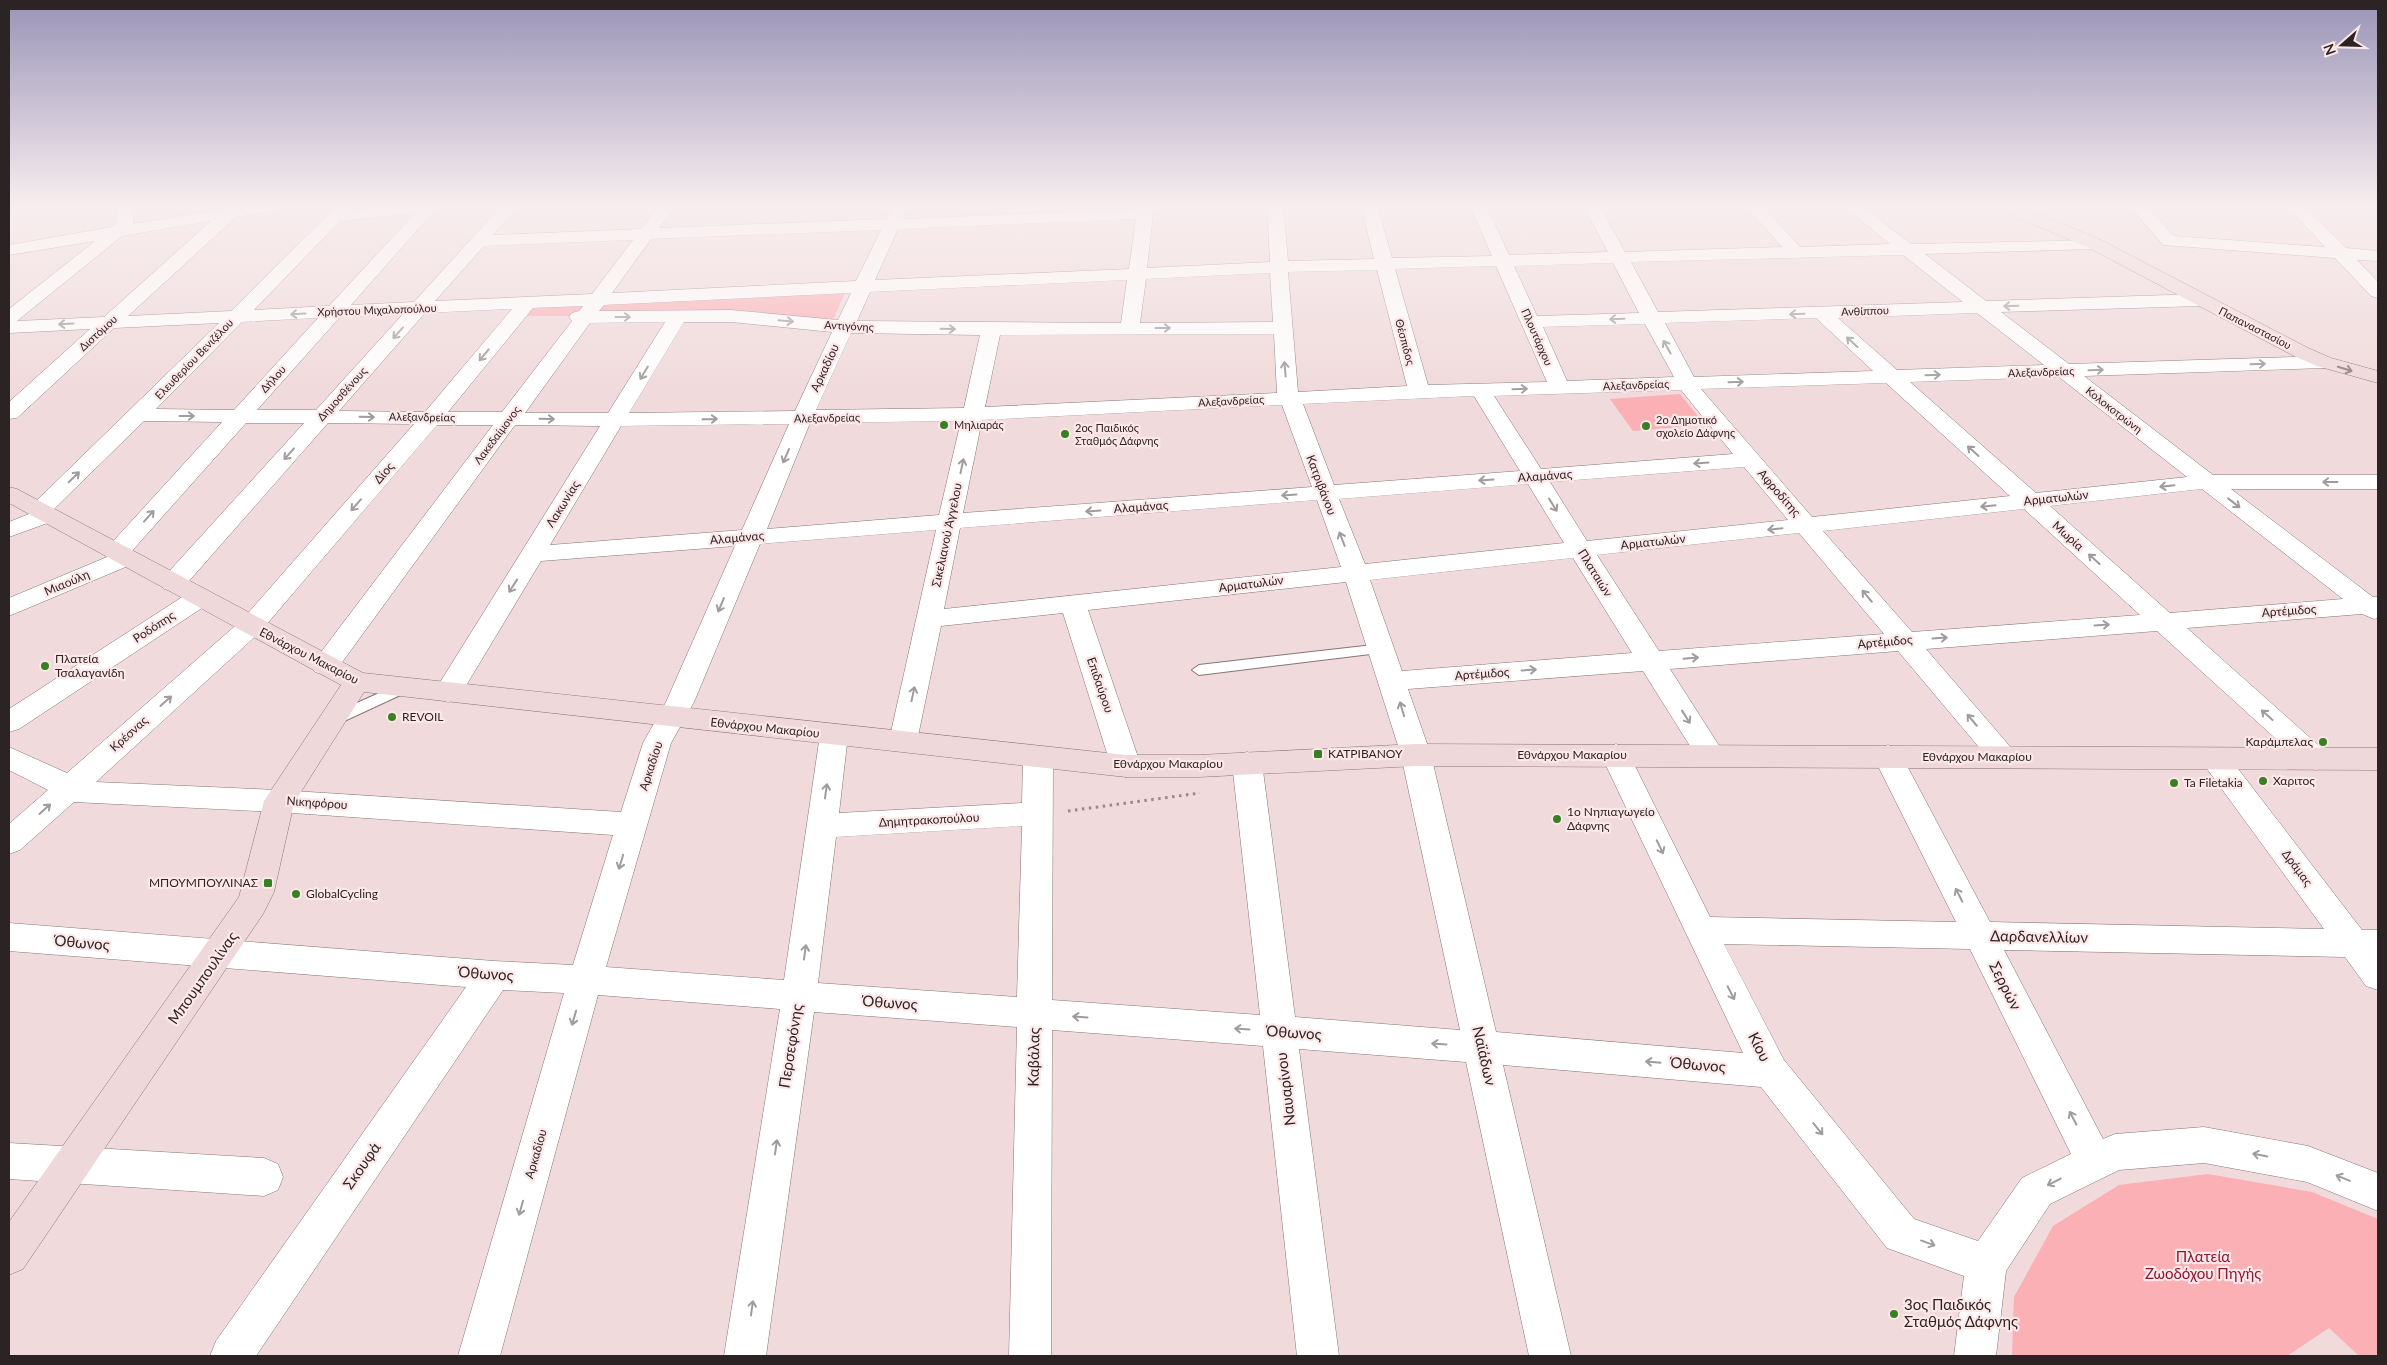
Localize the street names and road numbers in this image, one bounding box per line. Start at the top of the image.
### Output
street label: Χρήστου Μιχαλοπούλου [317,301,437,318]
street label: Ανθίππου [1841,303,1889,318]
street label: Παπαναστασίου [2217,304,2294,351]
street label: Πλουτάρχου [1519,306,1556,367]
street label: Διστόμου [76,312,119,353]
street label: Ελευθερίου Βενιζέλου [152,316,236,402]
street label: Θέσπιδος [1393,317,1418,366]
street label: Αντιγόνης [824,318,874,333]
street label: Αρκαδίου [807,342,842,394]
street label: Δήλου [257,362,288,395]
street label: Δημοσθένους [314,364,369,423]
street label: Αλεξανδρείας [2008,364,2074,379]
street label: Αλεξανδρείας [1603,377,1669,392]
street label: Κολοκοτρώνη [2084,384,2145,436]
street label: Αλεξανδρείας [1198,392,1264,409]
street label: Λακεδαίμονος [471,403,523,466]
street label: Αλεξανδρείας [389,409,455,424]
street label: Αλεξανδρείας [794,410,860,425]
street label: Κατριβάνου [1303,453,1340,517]
street label: Δίος [370,459,397,487]
street label: Αλαμάνας [1517,466,1573,485]
street label: Αφροδίτης [1755,466,1804,520]
street label: Λακωνίας [542,477,583,530]
street label: Σικελιανού Άγγελου [928,481,965,588]
street label: Αρματωλών [2023,487,2089,508]
street label: Αλαμάνας [1113,497,1169,516]
street label: Μωρία [2050,518,2088,554]
street label: Αλαμάνας [709,528,765,547]
street label: Αρματωλών [1620,531,1686,552]
street label: Πλαταιών [1575,546,1616,599]
street label: Μιαούλη [42,566,92,599]
street label: Αρματωλών [1218,572,1284,595]
street label: Αρτέμιδος [2261,601,2317,620]
street label: Ροδόπης [130,607,178,646]
street label: Εθνάρχου Μακαρίου [257,624,361,687]
street label: Αρτέμιδος [1857,632,1913,651]
street label: Επιδαύρου [1084,655,1117,715]
street label: Αρτέμιδος [1454,664,1510,683]
street label: Κρέσνας [107,712,151,755]
street label: Εθνάρχου Μακαρίου [710,714,820,741]
street label: Αρκαδίου [636,739,666,792]
street label: Εθνάρχου Μακαρίου [1517,747,1627,762]
street label: Εθνάρχου Μακαρίου [1922,749,2032,764]
street label: Εθνάρχου Μακαρίου [1113,756,1223,771]
street label: Νικηφόρου [286,793,348,812]
street label: Δημητρακοπούλου [878,809,980,830]
street label: Δράμας [2279,846,2316,889]
street label: Δαρδανελλίων [1990,926,2088,946]
street label: Μπουμπουλίνας [163,928,241,1027]
street label: Όθωνος [53,931,110,953]
street label: Σερρών [1986,958,2026,1013]
street label: Όθωνος [457,962,514,984]
street label: Όθωνος [861,991,918,1013]
street label: Περσεφόνης [774,1002,806,1089]
street label: Όθωνος [1265,1021,1322,1043]
street label: Ναϊάδων [1469,1024,1501,1087]
street label: Καβάλας [1023,1027,1043,1087]
street label: Κίου [1745,1029,1775,1064]
street label: Ναυαρίνου [1272,1051,1298,1127]
street label: Όθωνος [1669,1053,1726,1075]
street label: Αρκαδίου [521,1127,550,1180]
street label: Σκουφά [339,1139,384,1192]

